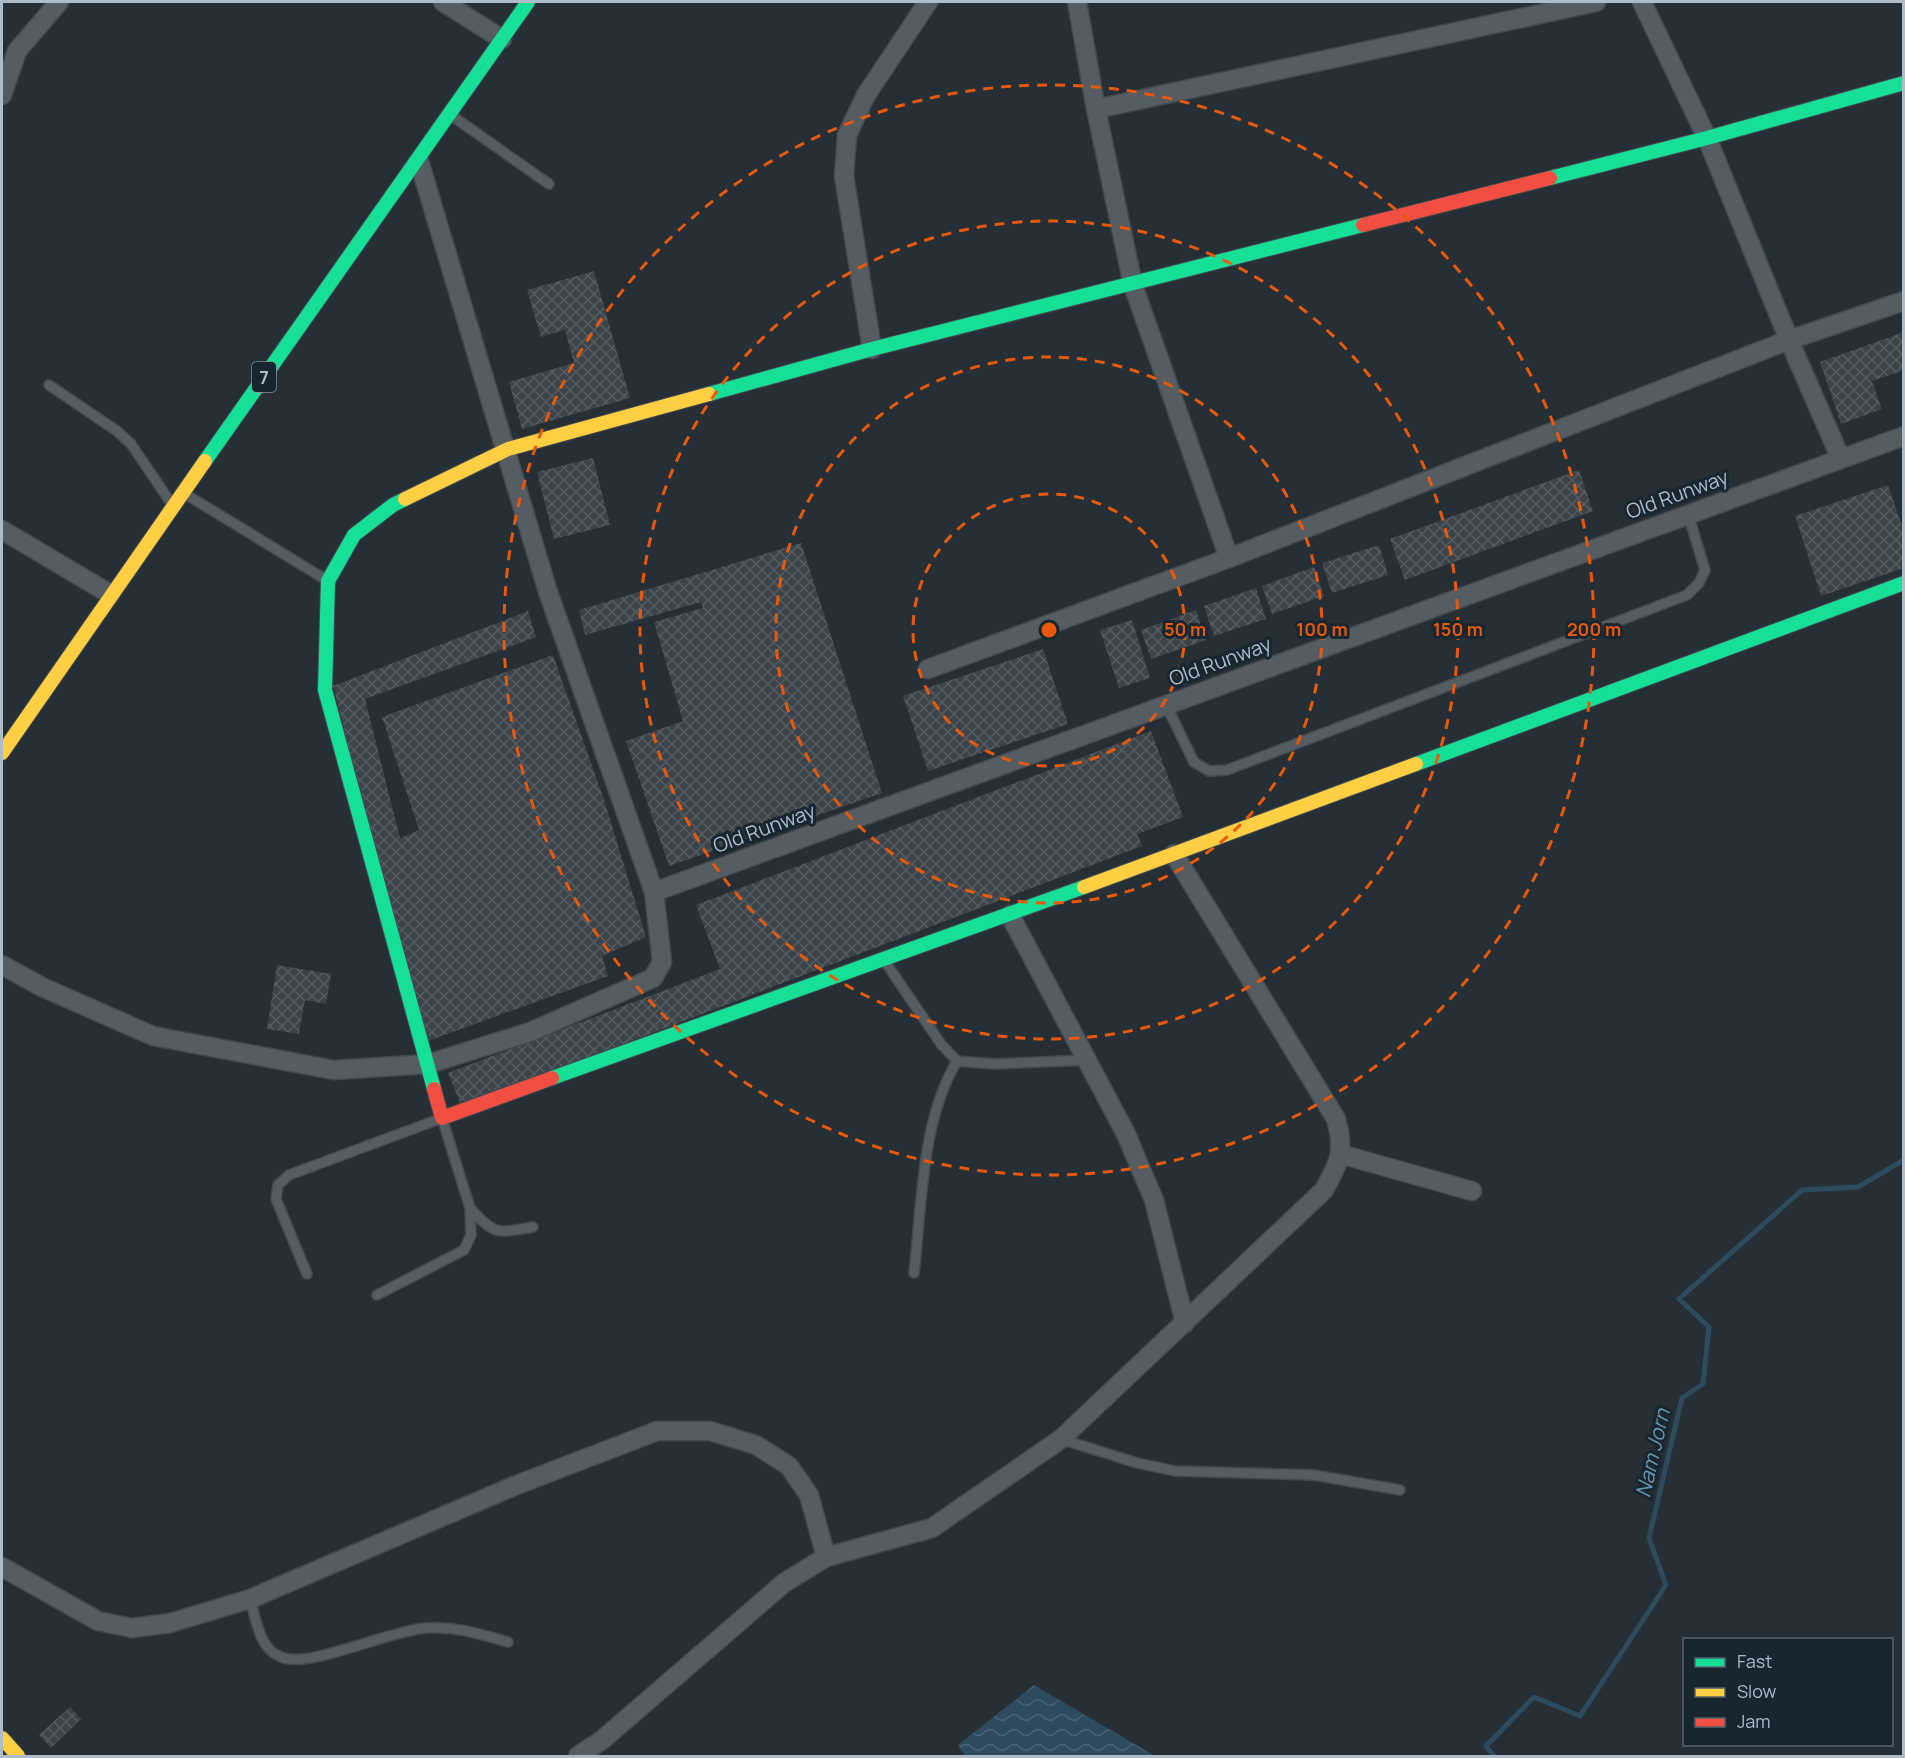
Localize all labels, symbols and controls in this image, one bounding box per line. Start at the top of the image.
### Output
road number: 7 [252,362,276,392]
street label: Old Runway [1622,463,1732,525]
text: 50 m [1164,617,1206,641]
text: 100 m [1296,617,1348,641]
text: 150 m [1433,617,1483,641]
text: 200 m [1567,617,1621,641]
centre of rings [1039,620,1059,640]
street label: Old Runway [1165,630,1275,692]
street label: Old Runway [709,797,819,859]
water label: Nam Jorn [1628,1404,1676,1500]
legend [1683,1638,1893,1746]
text: Fast [1737,1649,1772,1673]
text: Slow [1737,1679,1777,1703]
text: Jam [1737,1709,1771,1733]

